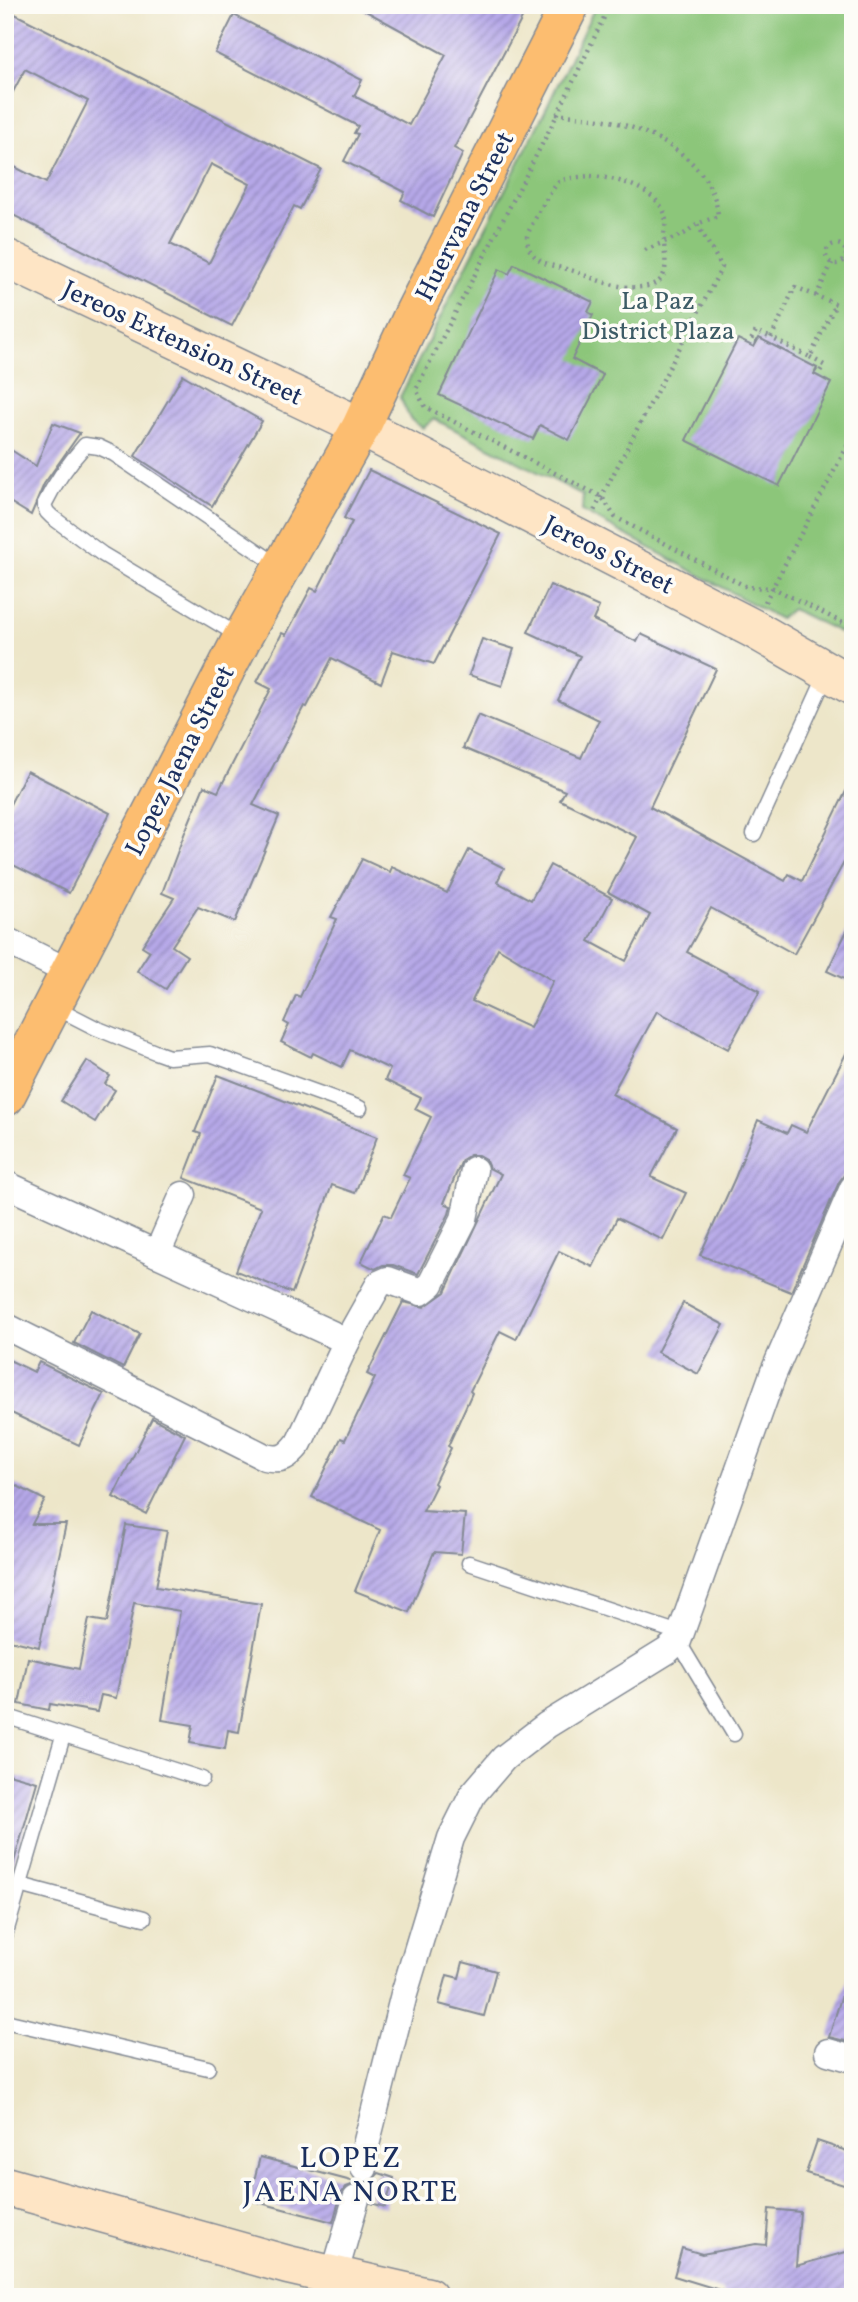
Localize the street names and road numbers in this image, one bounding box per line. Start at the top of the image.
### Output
street label: Huervana Street [408,126,524,308]
street label: Jereos Extension Street [56,272,308,415]
street label: Jereos Street [536,507,680,604]
street label: Lopez Jaena Street [117,659,244,862]

